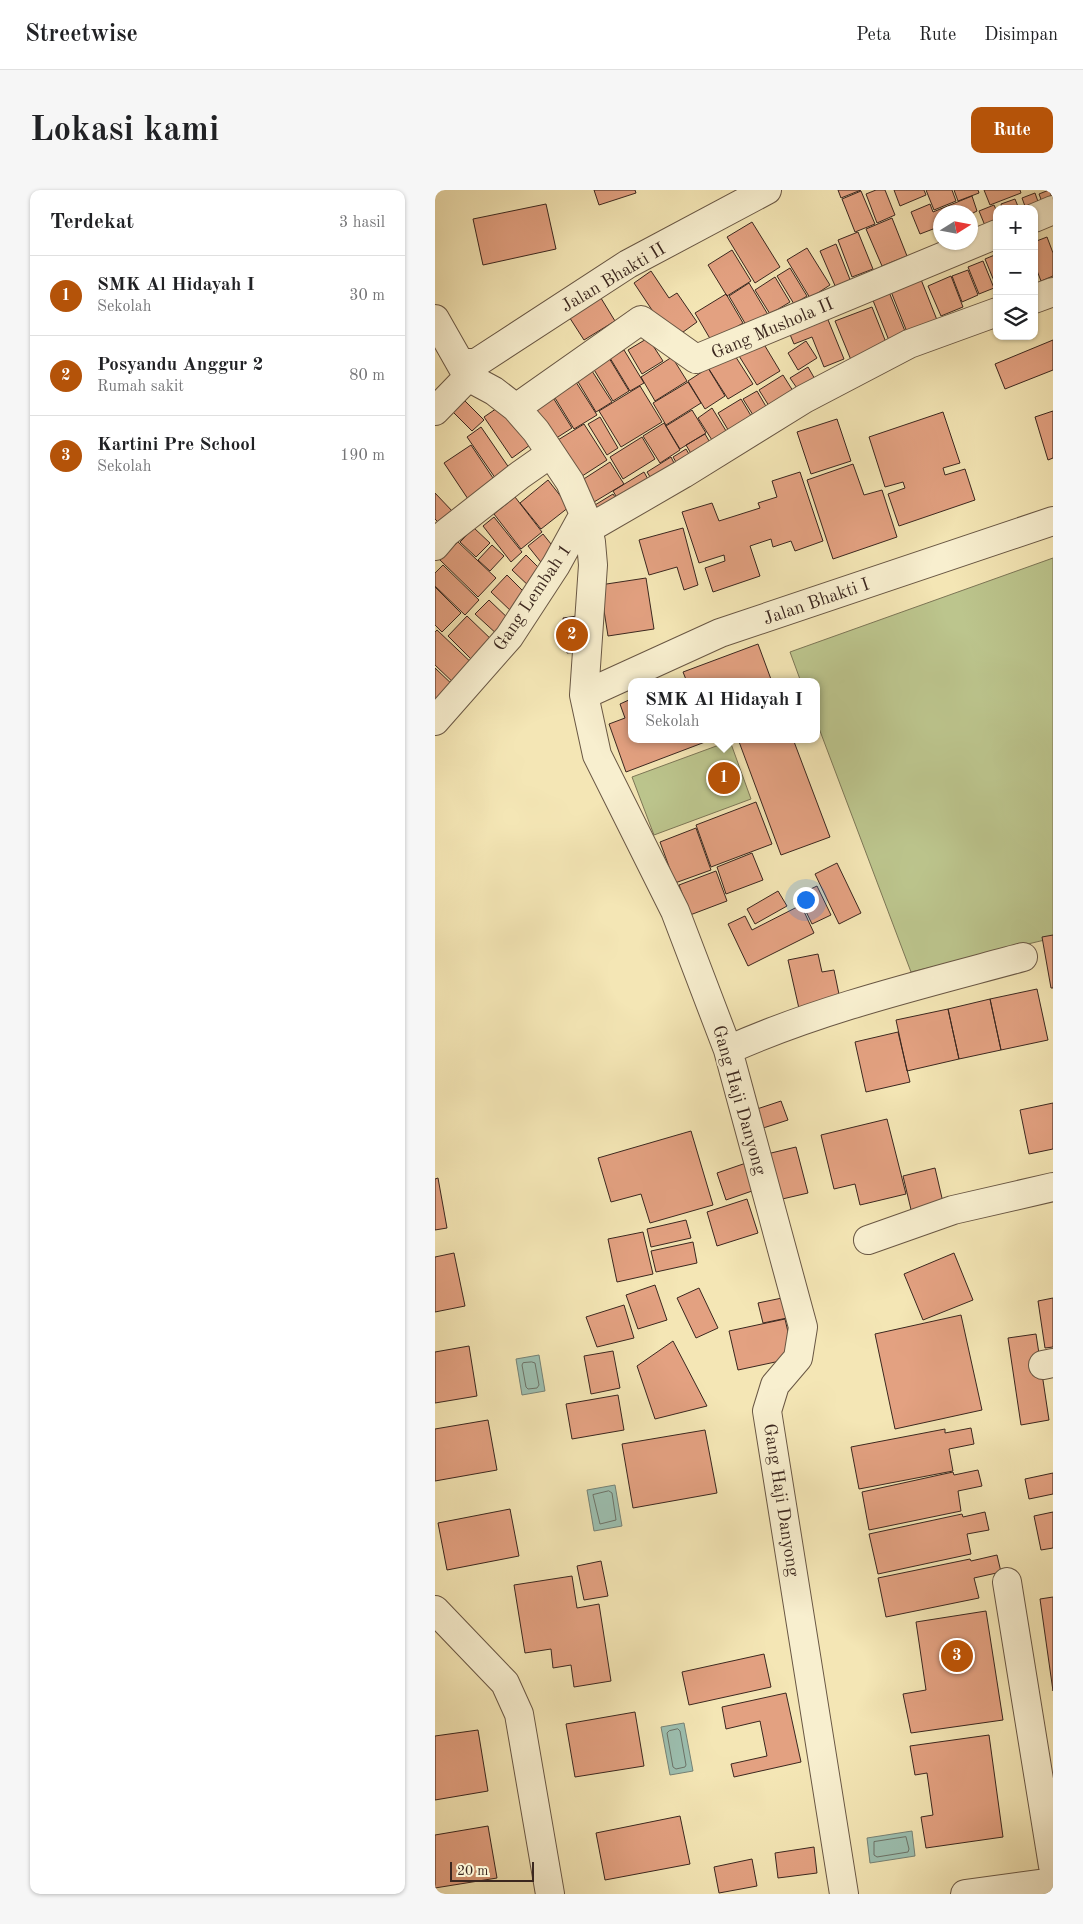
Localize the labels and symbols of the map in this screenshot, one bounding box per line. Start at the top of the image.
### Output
north arrow [933,205,978,250]
street label: Jalan Bhakti II [558,240,669,316]
street label: Gang Mushola II [709,295,836,363]
street label: Gang Lembah 1 [491,541,575,654]
street label: Jalan Bhakti I [761,575,872,629]
pin: 2 [556,616,588,654]
pin: 1 [708,759,740,797]
your location [793,887,819,913]
street label: Gang Haji Danyong [709,1023,769,1177]
street label: Gang Haji Danyong [760,1422,802,1578]
pin: 3 [941,1637,973,1675]
scale bar [450,1859,534,1882]

